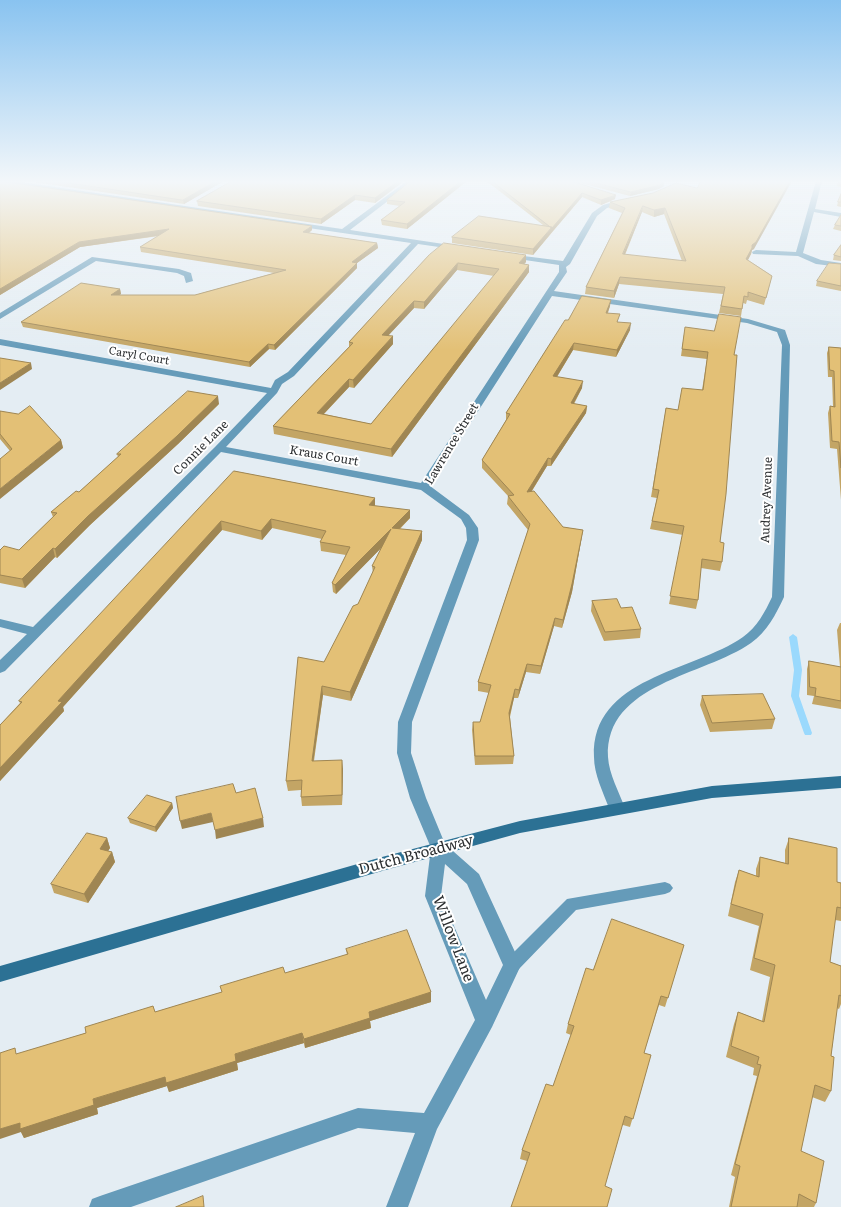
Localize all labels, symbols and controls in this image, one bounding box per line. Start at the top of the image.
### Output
street label: Caryl Court [108,344,170,368]
street label: Lawrence Street [422,401,482,487]
street label: Connie Lane [171,418,231,478]
street label: Kraus Court [288,443,360,469]
street label: Audrey Avenue [758,457,776,543]
street label: Dutch Broadway [357,831,475,879]
street label: Willow Lane [428,893,478,985]

